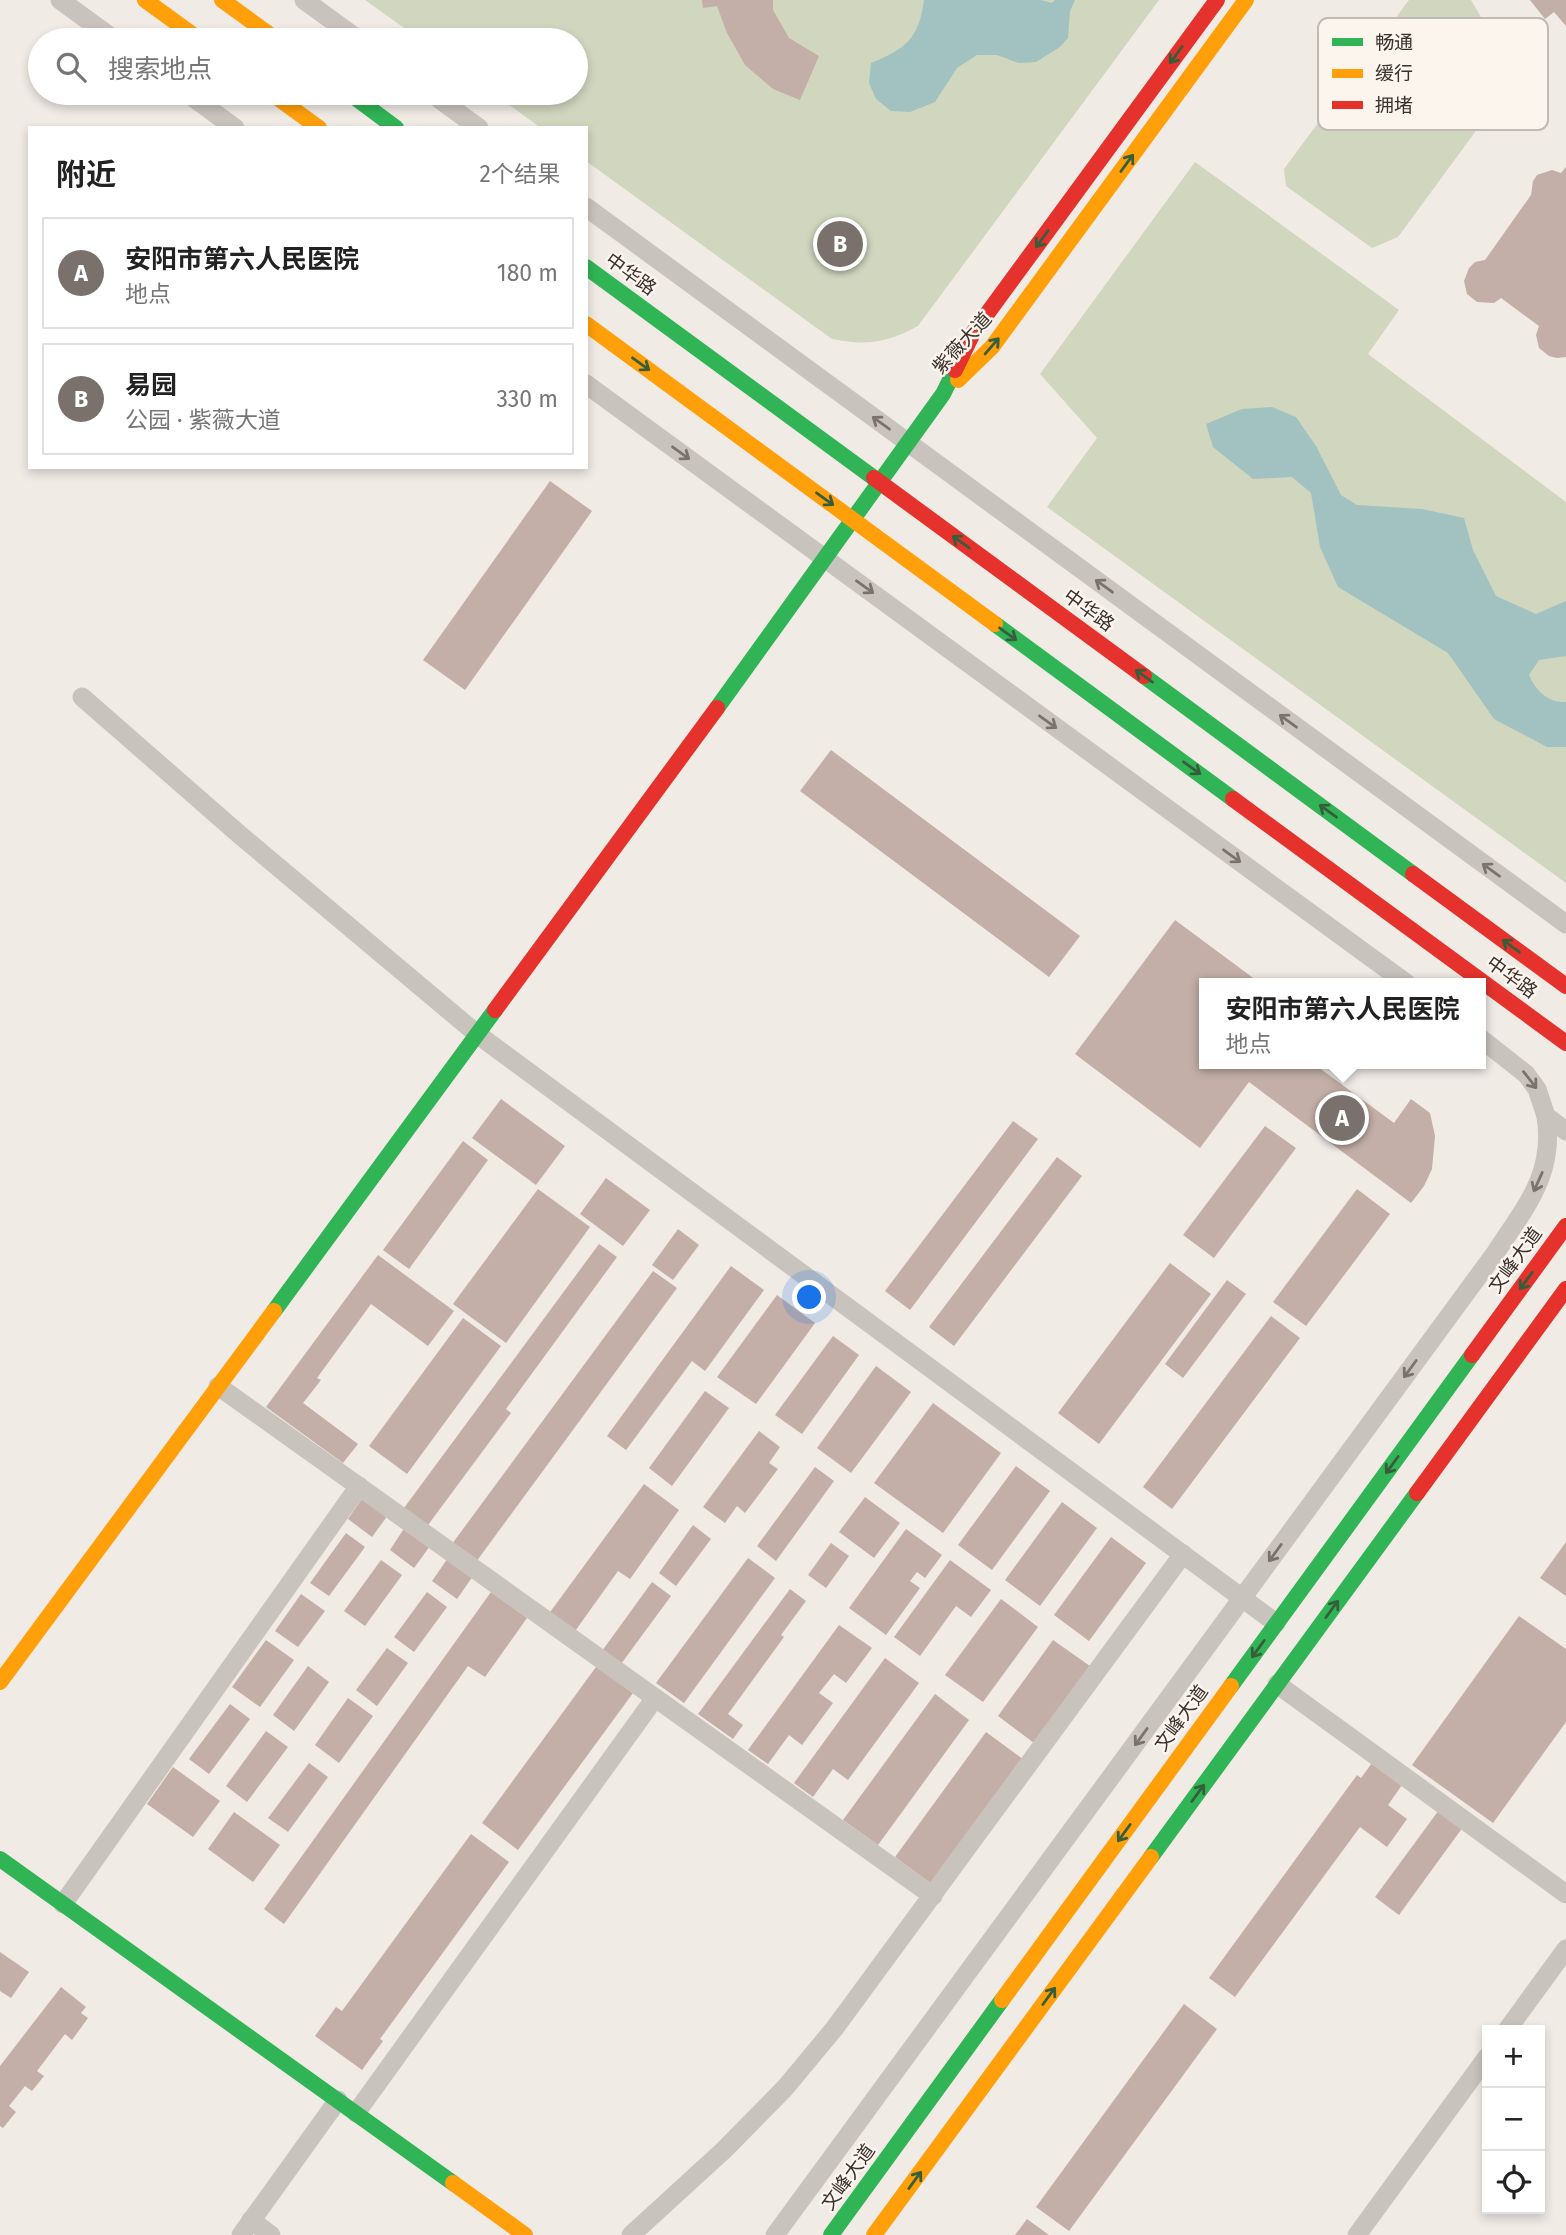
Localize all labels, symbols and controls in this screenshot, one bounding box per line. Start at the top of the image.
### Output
legend [1318,18,1548,130]
search box [28,28,588,105]
text: 畅通 [1375,31,1413,54]
one-way arrow [1169,45,1184,64]
icon: search [52,48,90,86]
text: 搜索地点 [108,54,212,85]
text: 缓行 [1375,62,1413,85]
text: 拥堵 [1375,94,1413,117]
one-way arrow [1119,154,1134,173]
text: 附近 [56,157,116,193]
text: 2个结果 [480,160,560,188]
pin: B [817,218,863,270]
one-way arrow [1035,229,1049,248]
text: 安阳市第六人民医院 [125,244,359,275]
street label: 中华路 [601,248,661,300]
text: A [74,259,88,287]
text: 180 m [497,259,558,287]
text: 地点 [125,280,171,308]
street label: 紫薇大道 [928,307,996,379]
one-way arrow [984,337,1000,355]
one-way arrow [631,357,650,372]
text: 易园 [125,370,177,401]
text: B [74,385,88,413]
text: 330 m [496,385,558,413]
text: 公园 · 紫薇大道 [125,406,281,434]
one-way arrow [872,416,891,431]
one-way arrow [671,446,690,460]
one-way arrow [815,492,834,506]
one-way arrow [952,535,971,549]
one-way arrow [1095,579,1114,594]
one-way arrow [855,580,873,595]
street label: 中华路 [1059,584,1119,636]
one-way arrow [998,626,1017,641]
one-way arrow [1135,669,1154,684]
one-way arrow [1279,713,1298,728]
one-way arrow [1038,714,1057,729]
one-way arrow [1182,760,1201,775]
one-way arrow [1318,804,1337,819]
one-way arrow [1222,849,1241,863]
one-way arrow [1482,862,1501,877]
one-way arrow [1502,938,1521,953]
street label: 中华路 [1482,951,1542,1003]
popup [1199,978,1486,1069]
text: 安阳市第六人民医院 [1225,994,1460,1025]
text: 地点 [1225,1030,1271,1058]
one-way arrow [1522,1070,1537,1089]
pin: A [1319,1092,1365,1144]
one-way arrow [1531,1171,1544,1192]
street label: 文峰大道 [1483,1222,1547,1298]
one-way arrow [1519,1272,1534,1291]
your location [792,1280,826,1314]
one-way arrow [1402,1360,1417,1378]
one-way arrow [1385,1455,1399,1474]
one-way arrow [1268,1543,1282,1562]
one-way arrow [1325,1600,1339,1619]
one-way arrow [1250,1639,1265,1658]
street label: 文峰大道 [1149,1680,1213,1756]
one-way arrow [1134,1727,1149,1746]
one-way arrow [1191,1784,1205,1803]
one-way arrow [1117,1823,1131,1842]
one-way arrow [1042,1987,1056,2006]
map controls [1482,2025,1545,2214]
button: + [1482,2025,1545,2088]
button: − [1482,2088,1545,2151]
street label: 文峰大道 [816,2139,880,2215]
button: locate [1482,2151,1545,2214]
one-way arrow [908,2171,922,2190]

